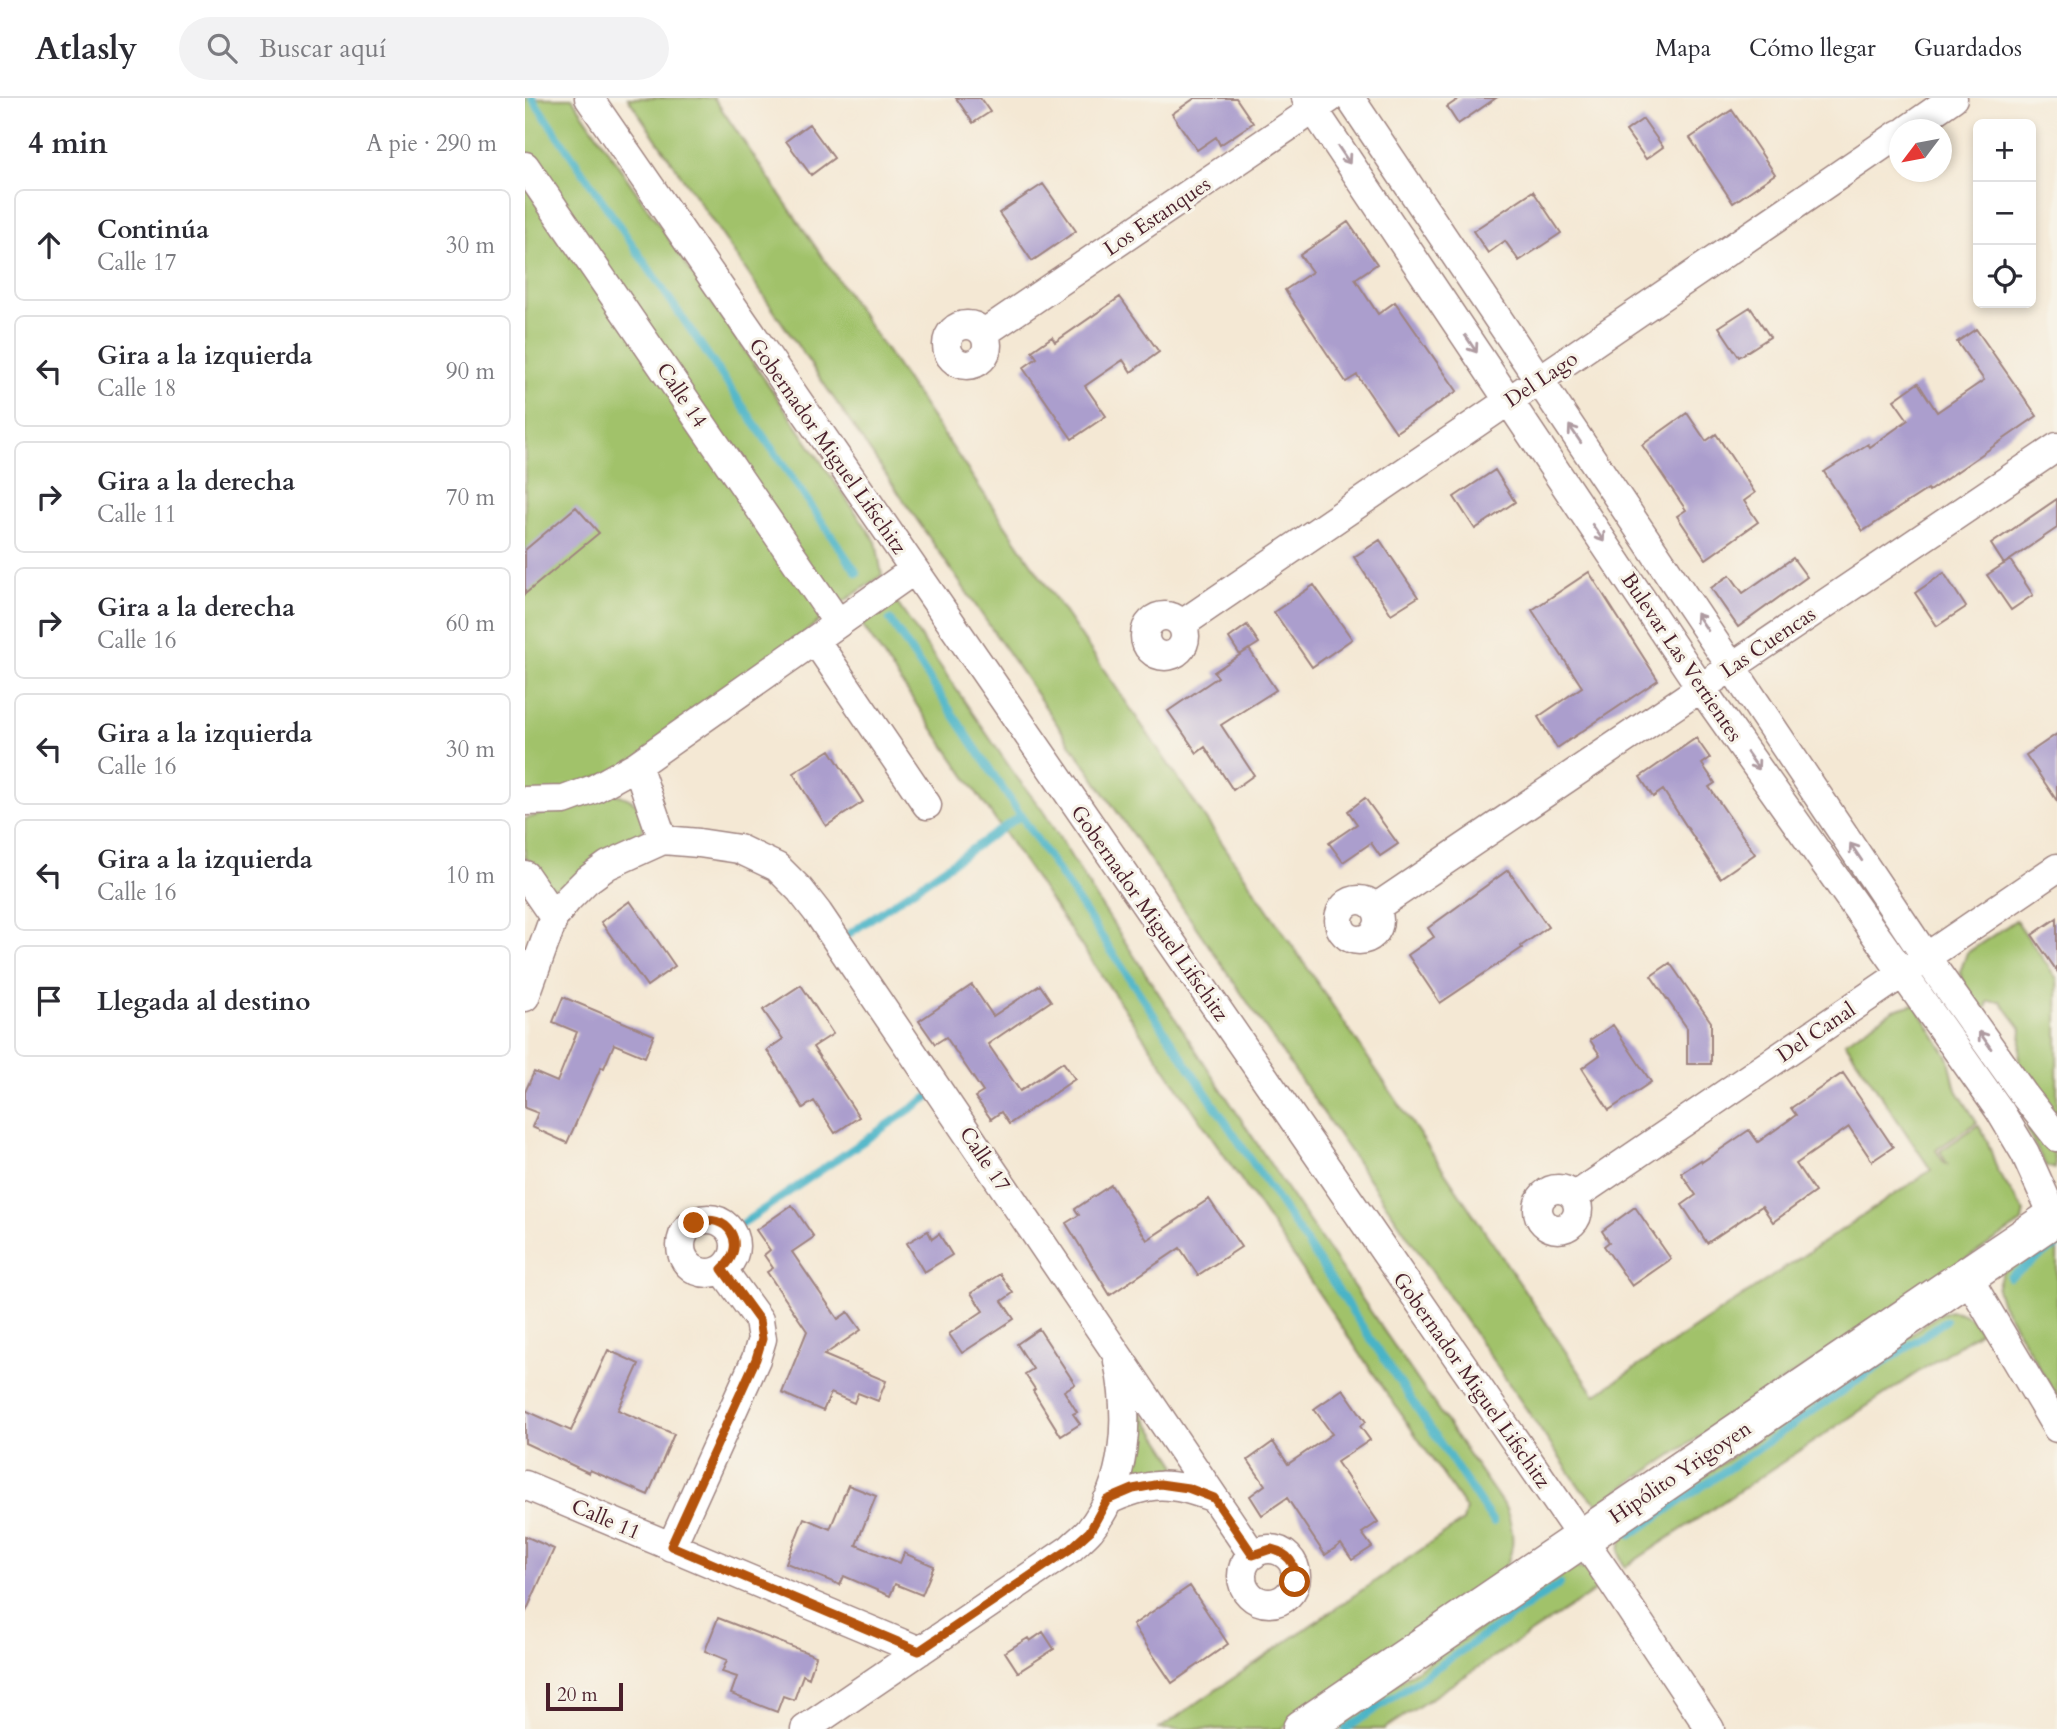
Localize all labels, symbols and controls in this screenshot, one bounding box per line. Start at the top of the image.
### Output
search box [179,17,669,80]
text: Atlasly [35,26,137,71]
icon: search [203,29,241,67]
text: Buscar aquí [259,31,386,66]
text: Mapa [1655,32,1711,65]
text: Cómo llegar [1749,32,1876,65]
text: Guardados [1914,32,2022,65]
north arrow [1889,119,1952,182]
map controls [1973,119,2036,308]
button: + [1973,119,2036,182]
text: 4 min [28,123,108,164]
text: A pie · 290 m [366,128,497,159]
one-way arrow [1337,145,1352,164]
street label: Los Estanques [1098,170,1217,263]
button: − [1973,182,2036,245]
text: Continúa [97,212,209,247]
icon: ahead [30,226,68,264]
text: 30 m [446,230,495,261]
button: locate [1973,245,2036,308]
text: Calle 17 [97,247,176,278]
street label: Gobernador Miguel Lifschitz [742,332,914,561]
one-way arrow [1464,334,1478,353]
text: Gira a la izquierda [97,338,313,373]
street label: Del Lago [1499,344,1584,414]
icon: left [30,352,68,390]
text: 90 m [446,356,495,387]
street label: Calle 14 [649,357,714,434]
text: Calle 18 [97,373,176,404]
one-way arrow [1568,424,1582,444]
text: Gira a la derecha [97,464,295,499]
icon: right [30,478,68,516]
text: 70 m [446,482,495,513]
text: Calle 11 [97,499,176,530]
one-way arrow [1590,523,1605,542]
street label: Bulevar Las Vertientes [1614,567,1749,747]
text: Gira a la derecha [97,590,295,625]
street label: Las Cuencas [1715,600,1822,685]
icon: right [30,604,68,642]
text: 60 m [446,608,495,639]
one-way arrow [1695,613,1709,633]
text: Calle 16 [97,625,176,656]
text: Gira a la izquierda [97,716,313,751]
icon: left [30,730,68,768]
text: 30 m [446,734,495,765]
text: Calle 16 [97,751,176,782]
one-way arrow [1746,751,1760,770]
street label: Gobernador Miguel Lifschitz [1064,799,1236,1028]
text: Gira a la izquierda [97,842,313,877]
one-way arrow [1849,843,1863,862]
icon: left [30,856,68,894]
text: 10 m [446,860,495,891]
text: Calle 16 [97,877,176,908]
icon: arrive [30,982,68,1020]
text: Llegada al destino [97,984,311,1019]
street label: Del Canal [1771,995,1861,1069]
one-way arrow [1977,1031,1992,1049]
street label: Calle 17 [952,1121,1017,1198]
route end [678,1207,709,1238]
street label: Gobernador Miguel Lifschitz [1386,1266,1558,1495]
street label: Hipólito Yrigoyen [1603,1414,1757,1531]
street label: Calle 11 [567,1492,645,1547]
route start [1279,1566,1310,1597]
scale bar [546,1680,623,1712]
text: 20 m [557,1682,598,1708]

